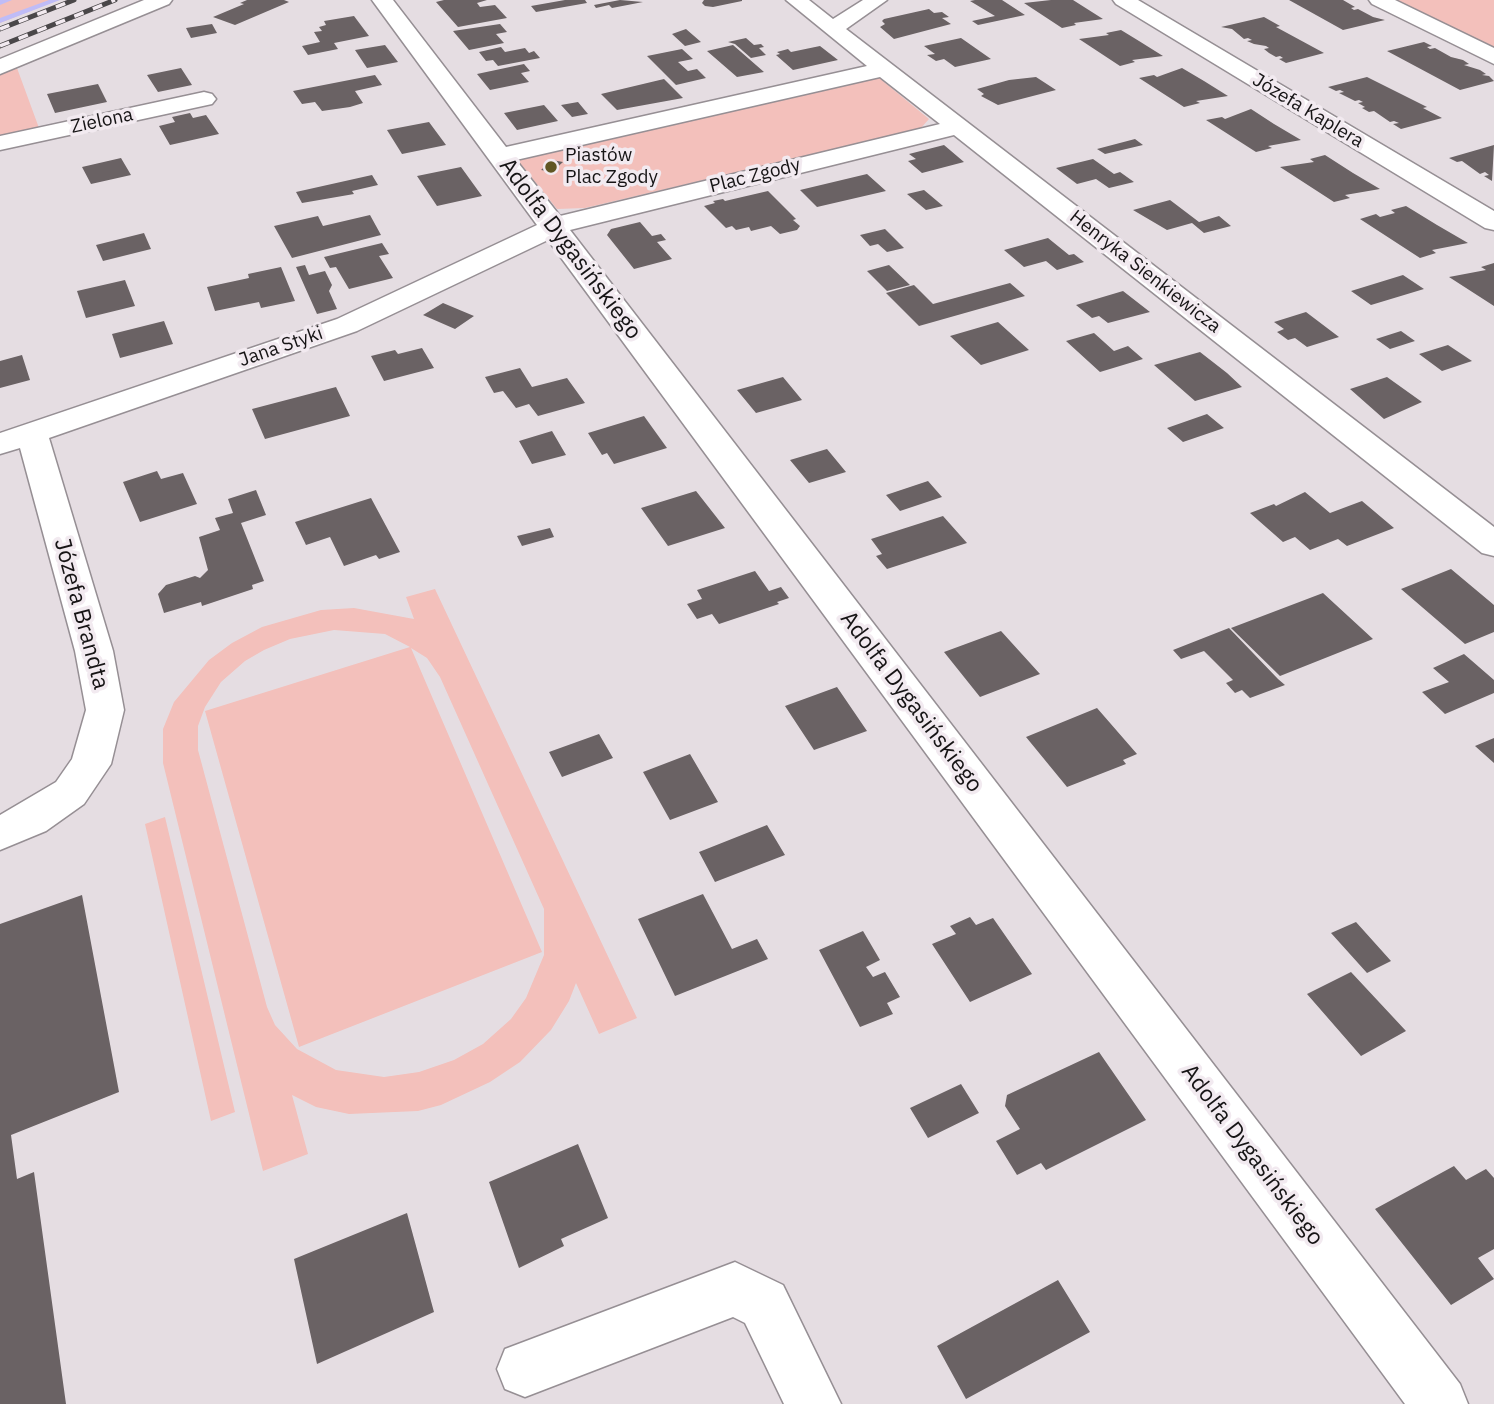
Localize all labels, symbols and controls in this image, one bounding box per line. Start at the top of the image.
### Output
street label: Józefa Kaplera [1248,69,1368,153]
street label: Zielona [69,103,135,139]
place label: Piastów Plac Zgody [565,145,658,189]
street label: Adolfa Dygasińskiego [493,153,647,345]
street label: Plac Zgody [707,154,803,198]
marker: Piastów Plac Zgody [543,159,559,175]
street label: Henryka Sienkiewicza [1065,206,1225,338]
street label: Jana Styki [236,322,326,372]
street label: Józefa Brandta [48,536,114,692]
street label: Adolfa Dygasińskiego [834,606,988,798]
street label: Adolfa Dygasińskiego [1175,1059,1329,1251]

